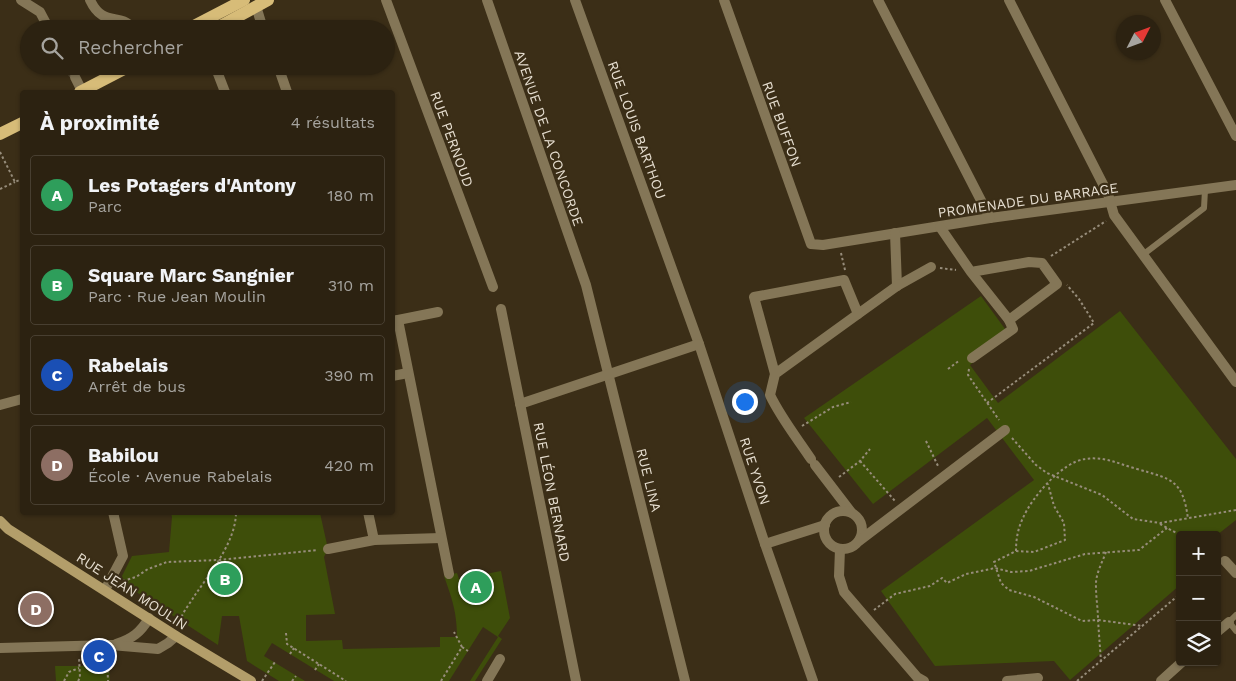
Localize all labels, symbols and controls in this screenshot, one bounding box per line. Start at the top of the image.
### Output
north arrow [1116,15,1161,60]
search box [20,20,395,75]
icon: search [38,34,66,62]
text: Rechercher [78,36,183,59]
street label: AVENUE DE LA CONCORDE [511,48,587,228]
street label: RUE LOUIS BARTHOU [605,59,669,201]
street label: RUE BUFFON [759,79,805,169]
street label: RUE PERNOUD [427,89,477,189]
text: À proximité [40,110,160,135]
text: 4 résultats [291,113,375,132]
text: Les Potagers d'Antony [88,174,296,197]
street label: PROMENADE DU BARRAGE [937,179,1119,221]
text: A [52,186,62,205]
text: 180 m [327,186,374,205]
text: Parc [88,197,122,216]
text: Square Marc Sangnier [88,264,294,287]
text: B [52,276,62,295]
text: 310 m [328,276,374,295]
text: Parc · Rue Jean Moulin [88,287,266,306]
text: Rabelais [88,354,168,377]
text: C [52,366,62,385]
text: 390 m [324,366,374,385]
text: Arrêt de bus [88,377,186,396]
your location [732,389,758,415]
street label: RUE LÉON BERNARD [531,421,573,563]
street label: RUE YVON [737,435,773,507]
text: Babilou [88,444,159,467]
street label: RUE LINA [633,447,665,513]
text: D [51,456,63,475]
text: 420 m [324,456,374,475]
text: École · Avenue Rabelais [88,467,272,486]
map controls [1176,531,1221,666]
button: + [1176,531,1221,576]
street label: RUE JEAN MOULIN [74,549,190,633]
pin: B [209,560,241,598]
pin: A [460,568,492,606]
button: − [1176,576,1221,621]
pin: D [20,590,52,628]
button: layers [1176,621,1221,666]
pin: C [83,637,115,675]

